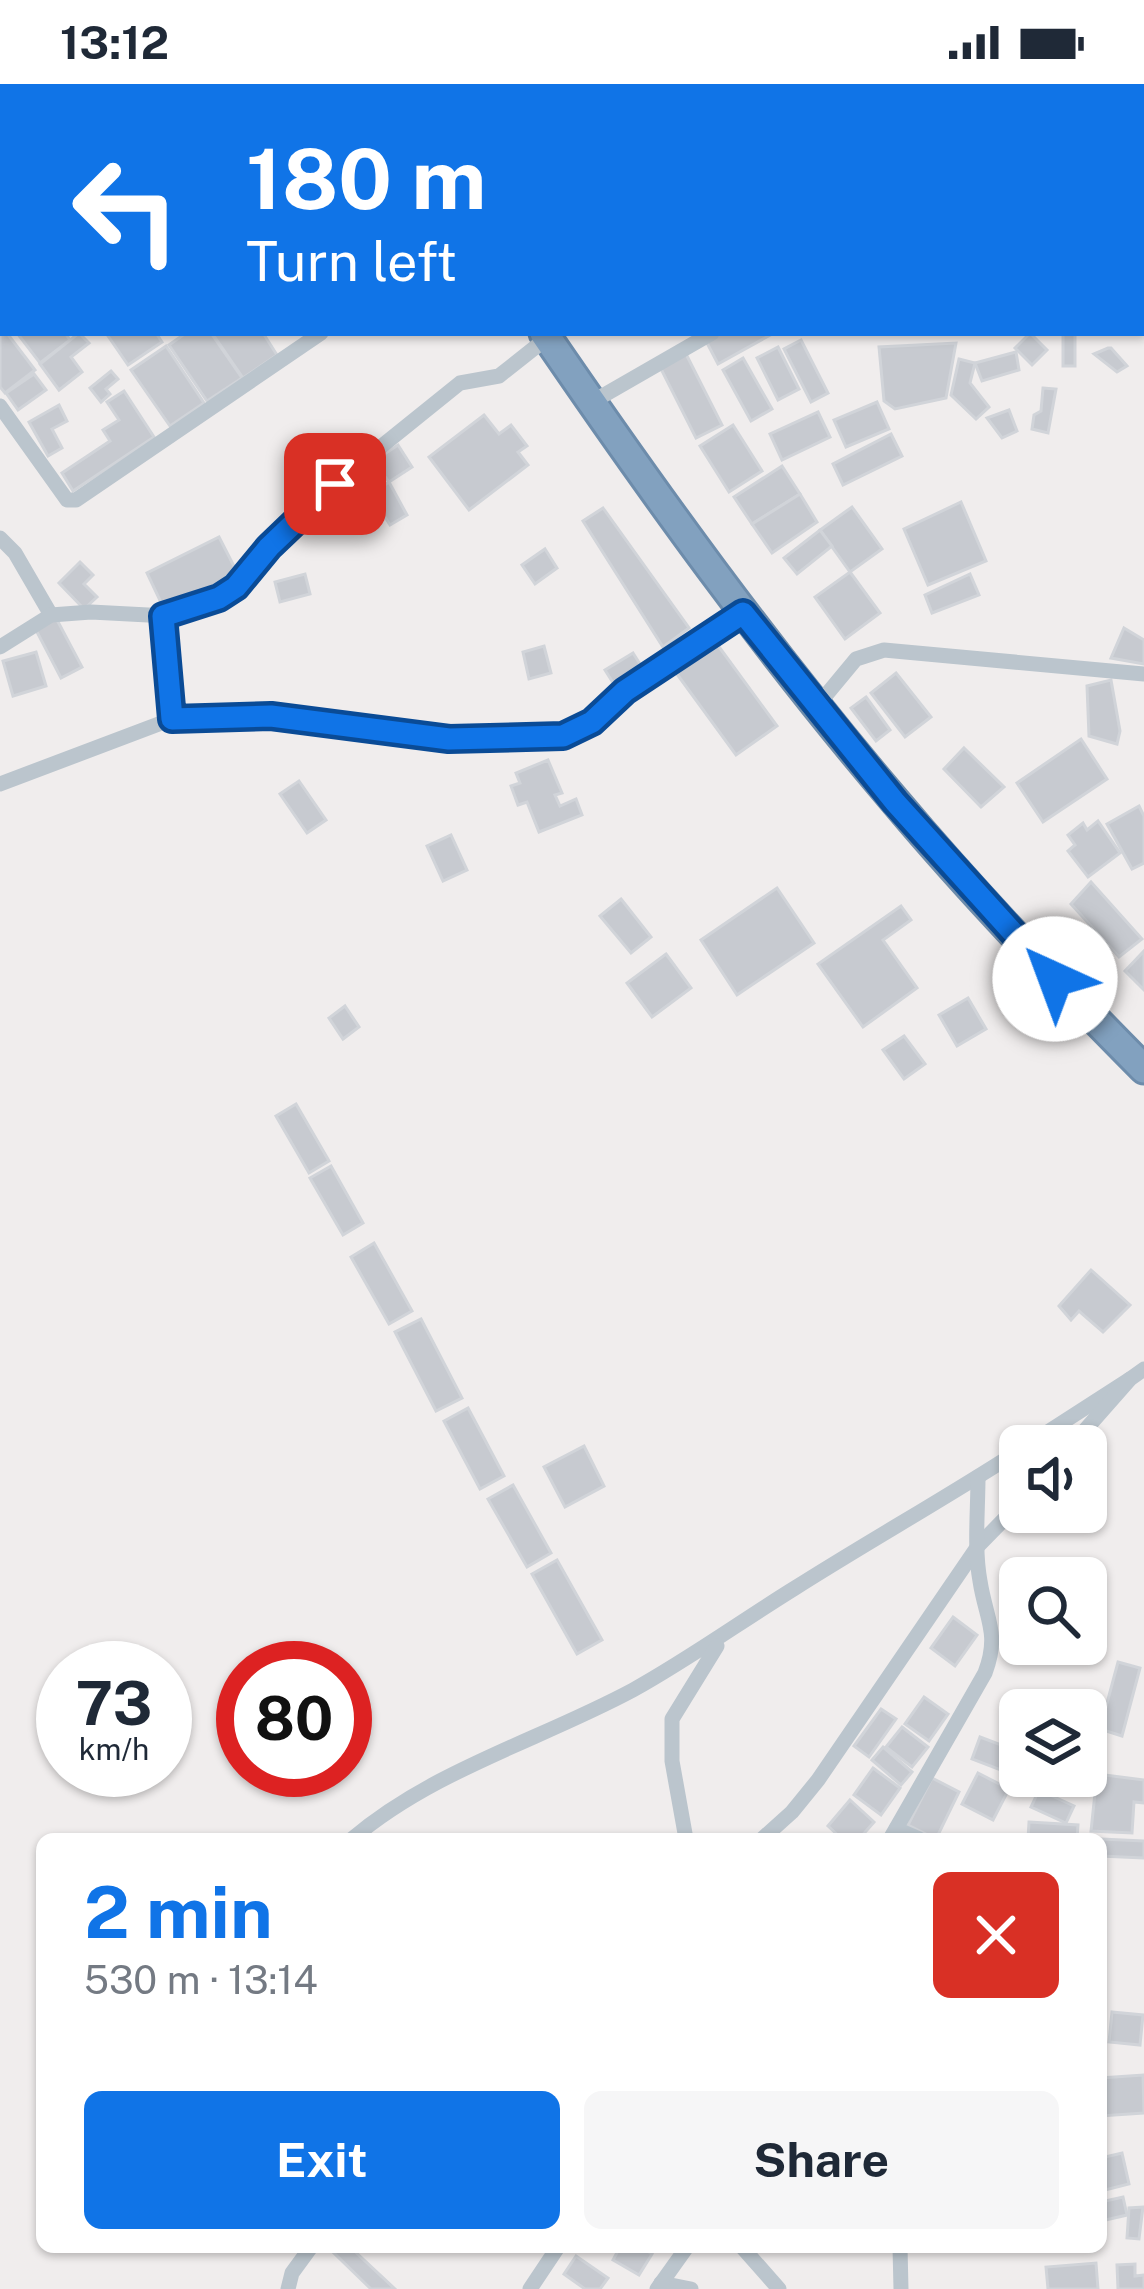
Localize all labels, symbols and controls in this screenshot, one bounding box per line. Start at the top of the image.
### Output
text: 13:12 [60,16,169,69]
text: 180 m [246,129,486,228]
icon: left [48,132,204,288]
text: Turn left [246,230,457,293]
pin [284,433,386,535]
icon: arrive [302,451,368,517]
position arrow [992,916,1118,1042]
map controls [999,1425,1107,1797]
button: sound [999,1425,1107,1533]
button: search [999,1557,1107,1665]
speed limit sign: 80 [216,1641,372,1797]
text: 73 [76,1668,152,1739]
button: layers [999,1689,1107,1797]
text: km/h [79,1731,149,1767]
text: 2 min [84,1870,273,1954]
button: close [933,1872,1059,1998]
text: 530 m · 13:14 [84,1957,318,2003]
button: Exit [84,2091,560,2229]
button: Share [584,2091,1059,2229]

